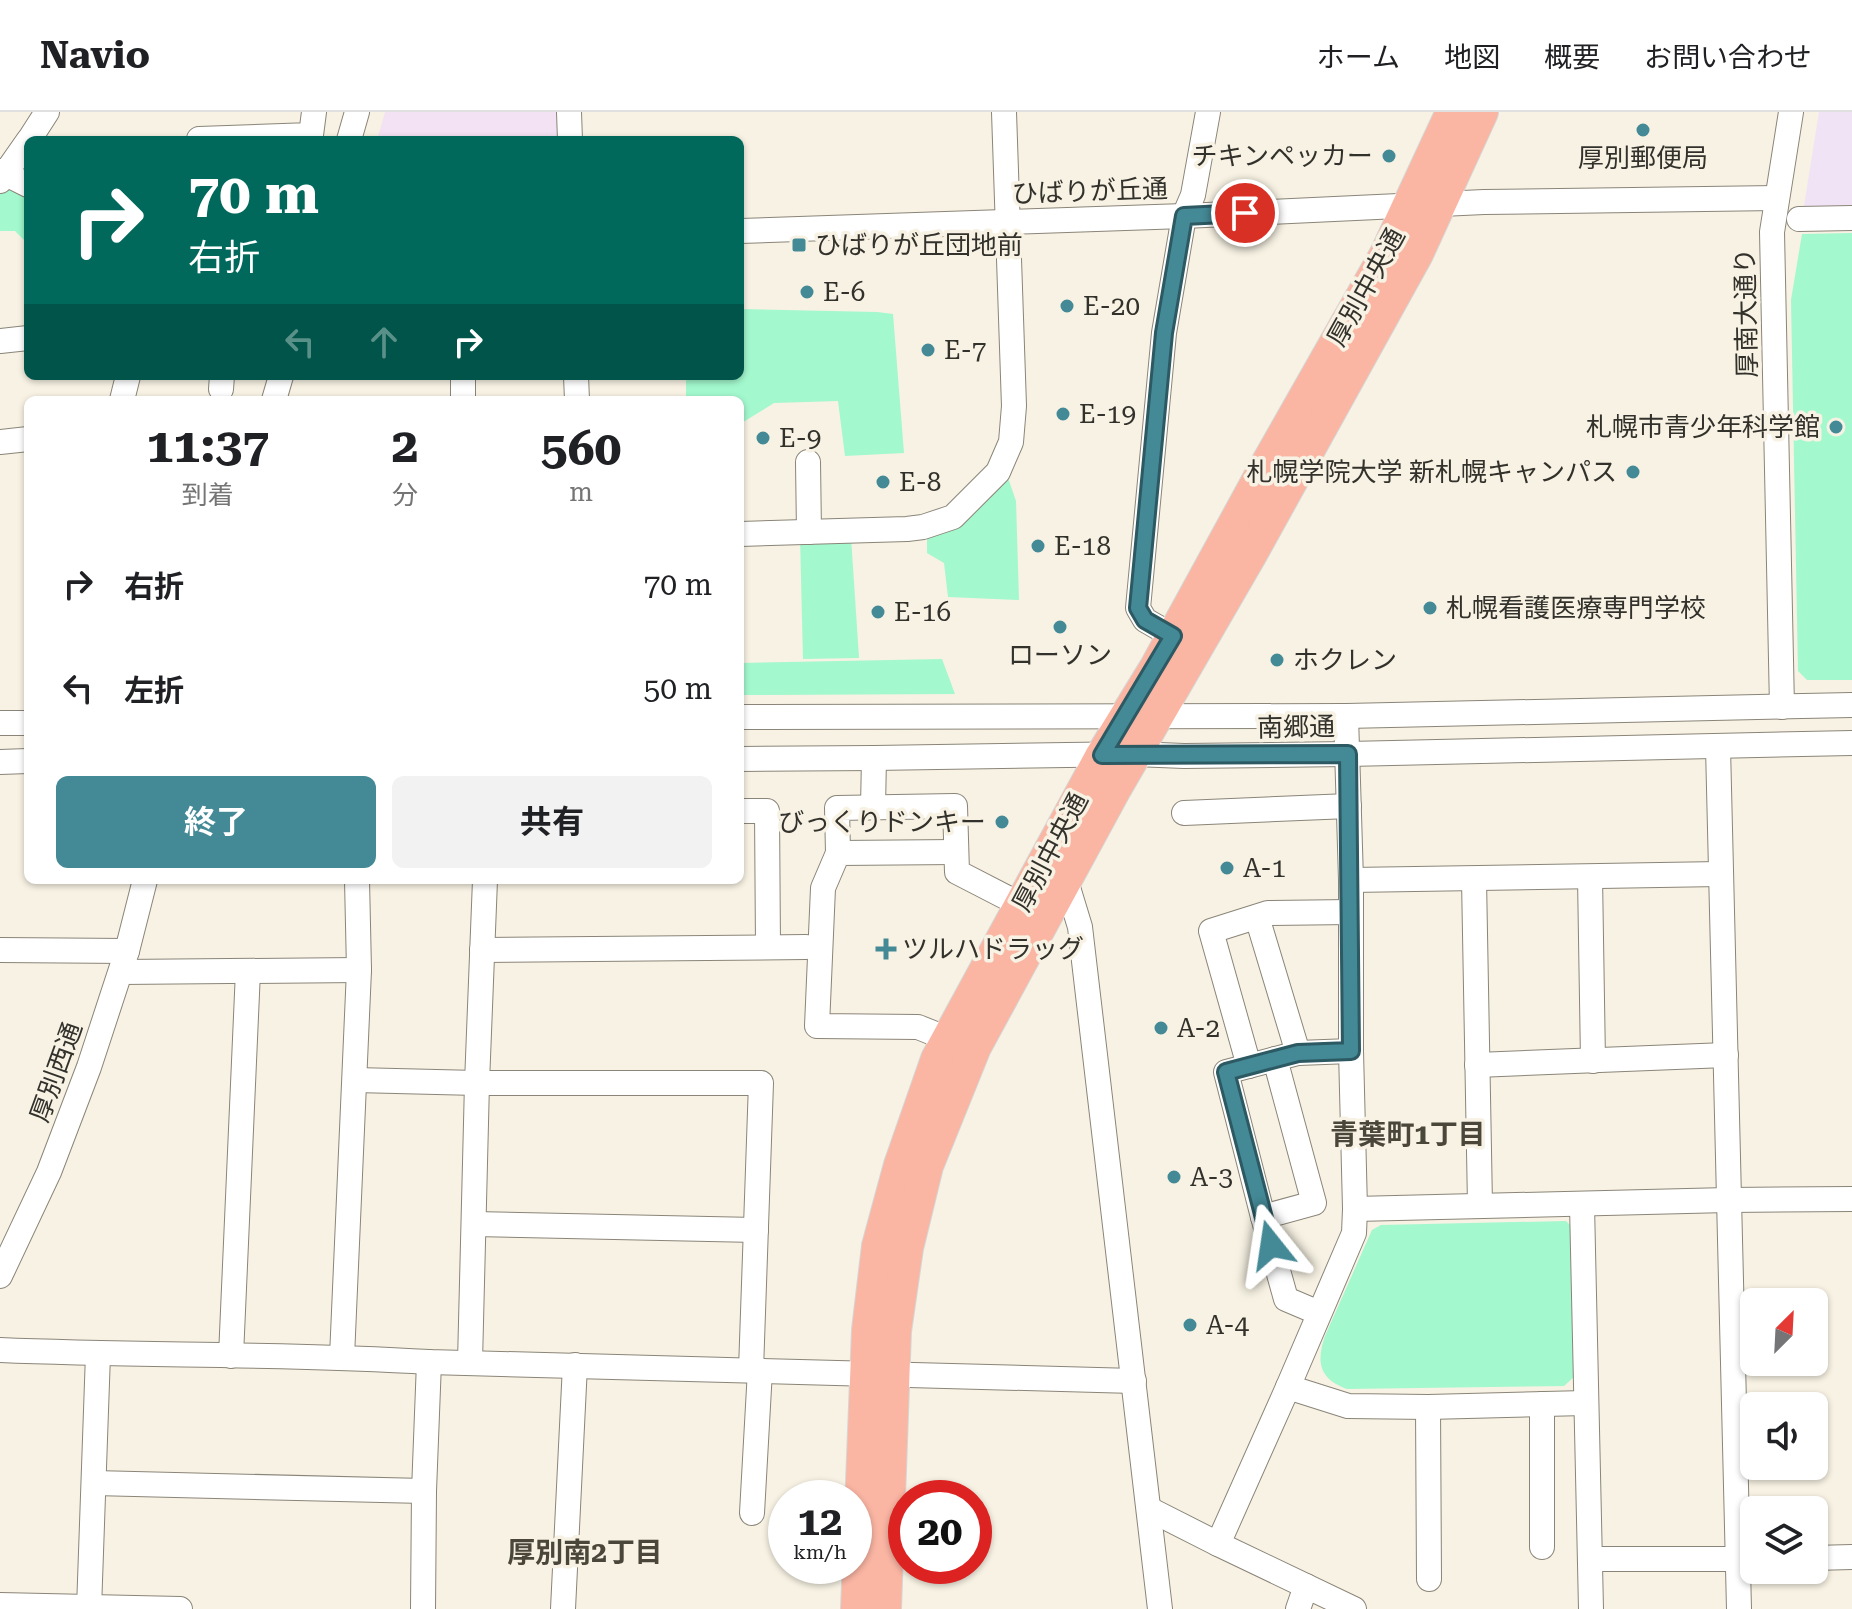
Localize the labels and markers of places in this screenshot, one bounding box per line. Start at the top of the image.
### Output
marker: 厚別郵便局 [1634,121,1652,139]
place label: チキンペッカー [1192,141,1373,171]
place label: 厚別郵便局 [1578,143,1708,173]
marker: チキンペッカー [1380,147,1398,165]
pin [1211,179,1279,247]
place label: ひばりが丘団地前 [815,230,1023,260]
marker: ひばりが丘団地前 [790,236,808,254]
place label: E-6 [823,277,865,307]
marker: E-6 [798,283,816,301]
place label: E-20 [1083,291,1140,321]
marker: E-20 [1058,297,1076,315]
place label: E-7 [944,335,986,365]
marker: E-7 [919,341,937,359]
place label: E-19 [1079,399,1136,429]
marker: E-19 [1054,405,1072,423]
place label: 札幌市青少年科学館 [1586,412,1820,442]
marker: 札幌市青少年科学館 [1827,418,1845,436]
place label: E-9 [779,423,821,453]
marker: E-9 [754,429,772,447]
place label: 札幌学院大学 新札幌キャンパス [1246,457,1617,487]
marker: 札幌学院大学 新札幌キャンパス [1624,463,1642,481]
place label: E-8 [899,467,941,497]
marker: E-8 [874,473,892,491]
place label: E-18 [1054,531,1111,561]
marker: E-18 [1029,537,1047,555]
place label: 札幌看護医療専門学校 [1446,593,1706,623]
place label: E-16 [894,597,951,627]
marker: 札幌看護医療専門学校 [1421,599,1439,617]
marker: E-16 [869,603,887,621]
marker: ローソン [1051,618,1069,636]
place label: ローソン [1008,640,1112,670]
place label: ホクレン [1293,645,1397,675]
marker: ホクレン [1268,651,1286,669]
place label: びっくりドンキー [778,807,986,837]
marker: びっくりドンキー [993,813,1011,831]
place label: A-1 [1243,853,1286,883]
marker: A-1 [1218,859,1236,877]
place label: ツルハドラッグ [902,934,1084,964]
marker: ツルハドラッグ [877,940,895,958]
place label: A-2 [1177,1013,1220,1043]
marker: A-2 [1152,1019,1170,1037]
place label: A-3 [1190,1162,1233,1192]
marker: A-3 [1165,1168,1183,1186]
place label: A-4 [1206,1310,1250,1340]
marker: A-4 [1181,1316,1199,1334]

